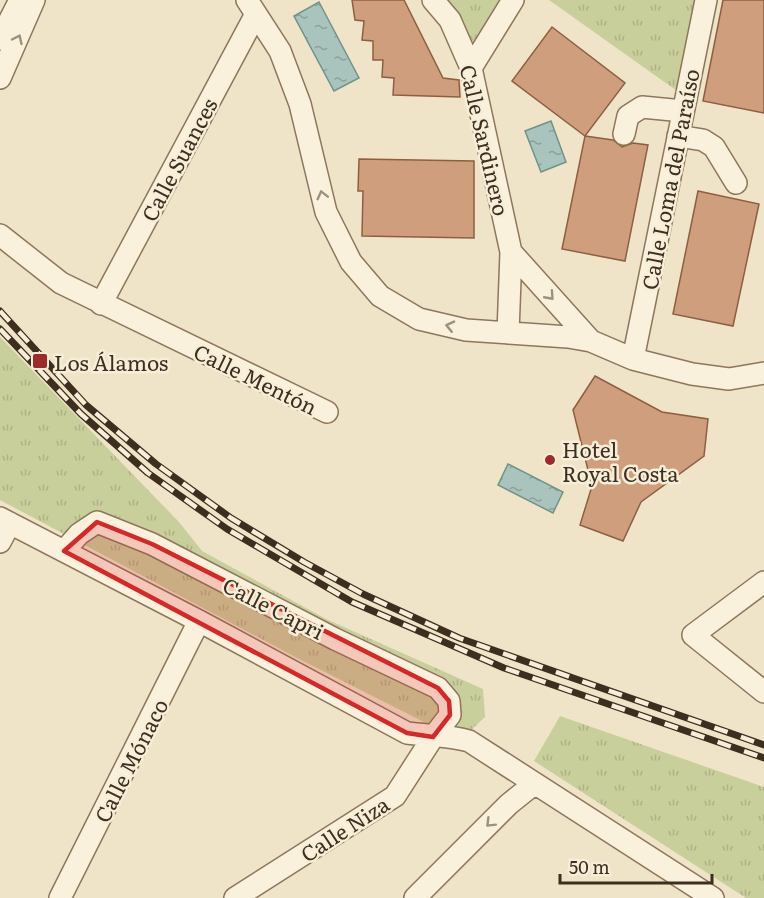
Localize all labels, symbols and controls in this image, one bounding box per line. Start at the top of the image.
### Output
one-way arrow [11,35,23,46]
street label: Calle Sardinero [454,61,518,219]
street label: Calle Loma del Paraíso [632,66,706,292]
street label: Calle Suances [132,92,224,226]
one-way arrow [317,190,330,200]
one-way arrow [543,289,554,299]
one-way arrow [445,321,455,334]
street label: Calle Mentón [189,335,323,421]
place label: Los Álamos [54,346,168,377]
marker: Los Álamos [31,352,49,370]
place label: Hotel Royal Costa [562,433,679,488]
marker: Hotel Royal Costa [543,453,557,467]
street label: Calle Capri [218,568,330,646]
street label: Calle Mónaco [85,693,175,827]
street label: Calle Niza [294,787,395,868]
one-way arrow [487,816,497,827]
scale bar [560,847,712,885]
text: 50 m [569,853,610,880]

